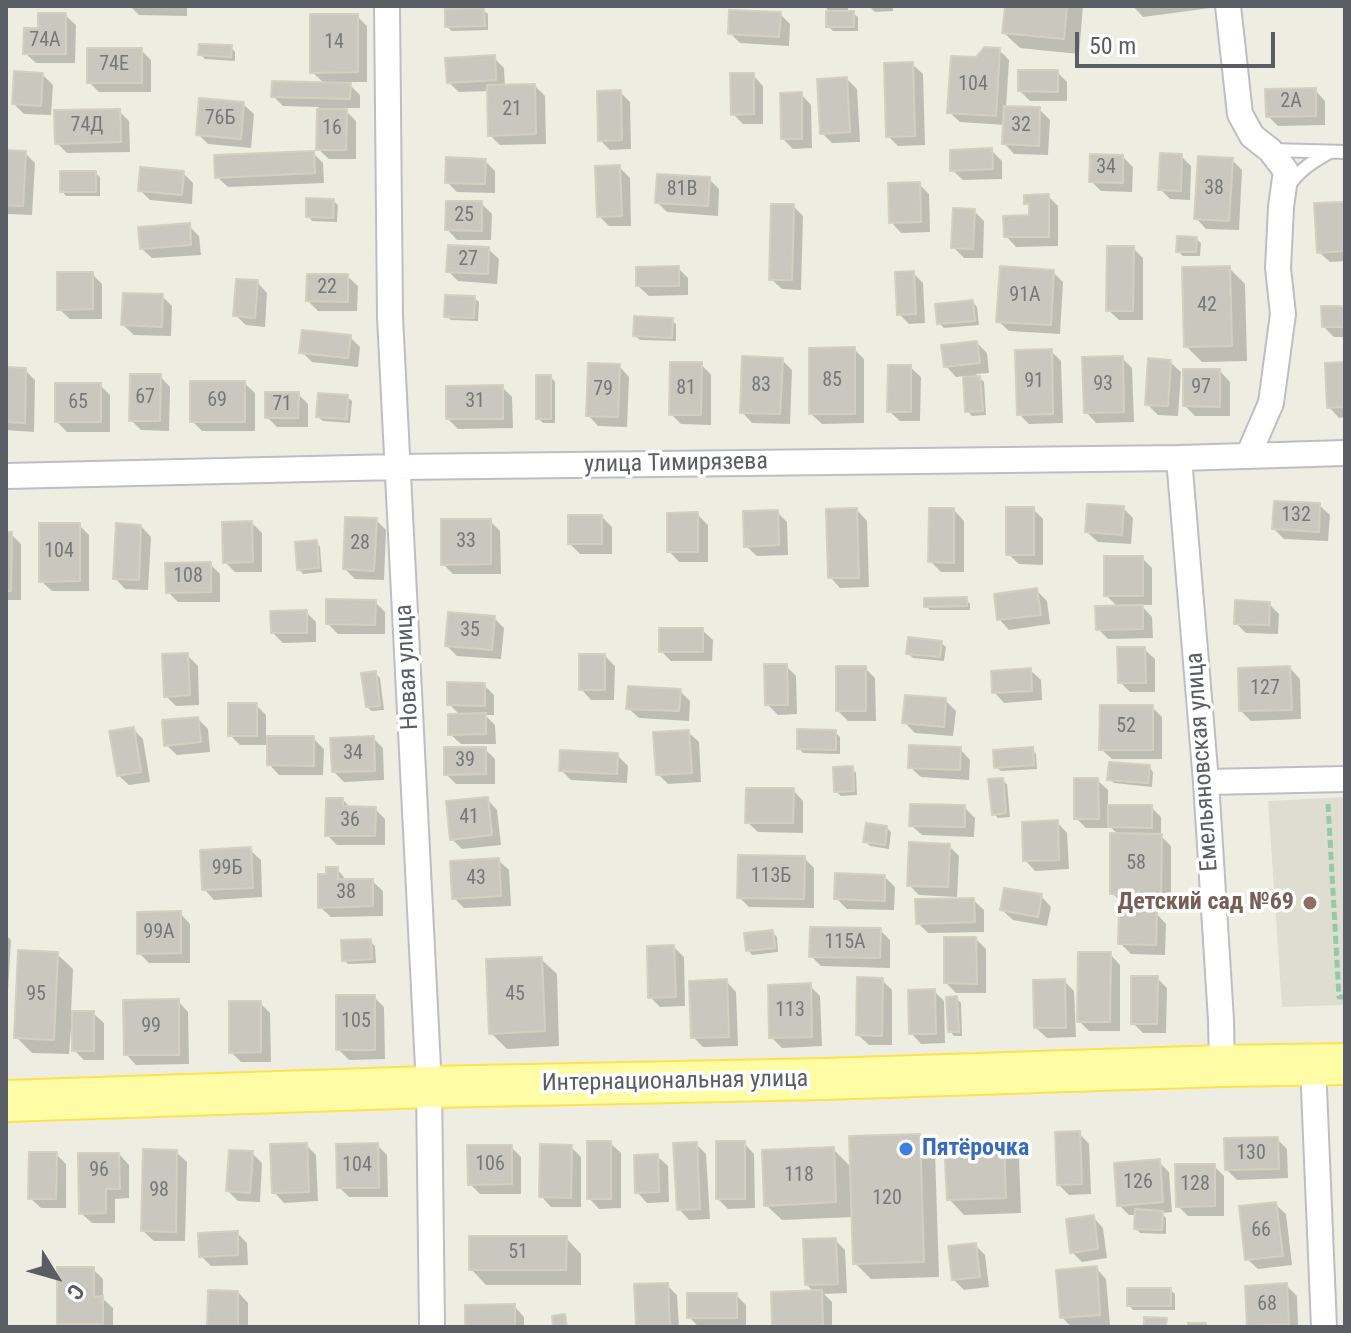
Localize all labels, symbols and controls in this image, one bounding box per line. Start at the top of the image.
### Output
scale bar [1079,16,1279,66]
house number: 74А [29,29,61,53]
house number: 14 [324,31,344,55]
text: 50 m [1089,32,1136,60]
house number: 74Е [99,53,129,77]
house number: 104 [958,73,988,97]
house number: 2А [1280,90,1302,114]
house number: 21 [502,98,522,122]
house number: 76Б [205,107,235,131]
house number: 74Д [71,114,103,138]
house number: 32 [1011,114,1031,138]
house number: 16 [322,117,342,141]
house number: 34 [1096,156,1116,180]
house number: 38 [1204,177,1224,201]
house number: 81В [667,178,697,202]
house number: 25 [454,204,474,228]
house number: 27 [458,248,478,272]
house number: 22 [317,276,337,300]
house number: 91А [1009,284,1041,308]
house number: 42 [1197,294,1217,318]
house number: 85 [822,369,842,393]
house number: 91 [1024,370,1044,394]
house number: 93 [1093,373,1113,397]
house number: 83 [751,374,771,398]
house number: 97 [1191,376,1211,400]
house number: 81 [676,377,696,401]
house number: 79 [593,378,613,402]
house number: 67 [135,386,155,410]
house number: 69 [207,389,227,413]
house number: 31 [465,390,485,414]
house number: 65 [68,391,88,415]
house number: 71 [272,393,292,417]
street label: улица Тимирязева [584,448,768,480]
house number: 132 [1281,504,1311,528]
house number: 33 [456,530,476,554]
house number: 28 [350,532,370,556]
house number: 104 [44,540,74,564]
house number: 108 [173,565,203,589]
street label: Новая улица [390,604,426,730]
house number: 35 [460,619,480,643]
street label: Емельяновская улица [1181,651,1225,873]
house number: 127 [1250,677,1280,701]
house number: 52 [1116,715,1136,739]
house number: 34 [343,742,363,766]
house number: 39 [455,749,475,773]
house number: 41 [459,806,479,830]
house number: 36 [340,809,360,833]
house number: 58 [1126,852,1146,876]
house number: 99Б [212,857,242,881]
house number: 113Б [751,865,791,889]
house number: 43 [466,867,486,891]
house number: 38 [336,881,356,905]
place label: Детский сад №69 [1117,889,1294,917]
marker: Детский сад №69 [1301,894,1319,912]
house number: 99А [143,921,175,945]
house number: 115А [824,931,866,955]
house number: 95 [26,983,46,1007]
house number: 45 [505,983,525,1007]
house number: 113 [775,999,805,1023]
house number: 105 [341,1010,371,1034]
house number: 99 [141,1015,161,1039]
street label: Интернациональная улица [542,1065,808,1099]
place label: Пятёрочка [922,1135,1029,1163]
marker: Пятёрочка [897,1140,915,1158]
house number: 130 [1236,1142,1266,1166]
house number: 106 [475,1153,505,1177]
house number: 104 [342,1154,372,1178]
house number: 96 [89,1159,109,1183]
house number: 118 [784,1164,814,1188]
house number: 126 [1123,1171,1153,1195]
house number: 128 [1180,1173,1210,1197]
house number: 98 [149,1179,169,1203]
house number: 120 [872,1187,902,1211]
house number: 66 [1251,1219,1271,1243]
north arrow [16,1237,96,1317]
house number: 51 [508,1241,528,1265]
text: С [62,1279,89,1304]
house number: 68 [1257,1293,1277,1317]

